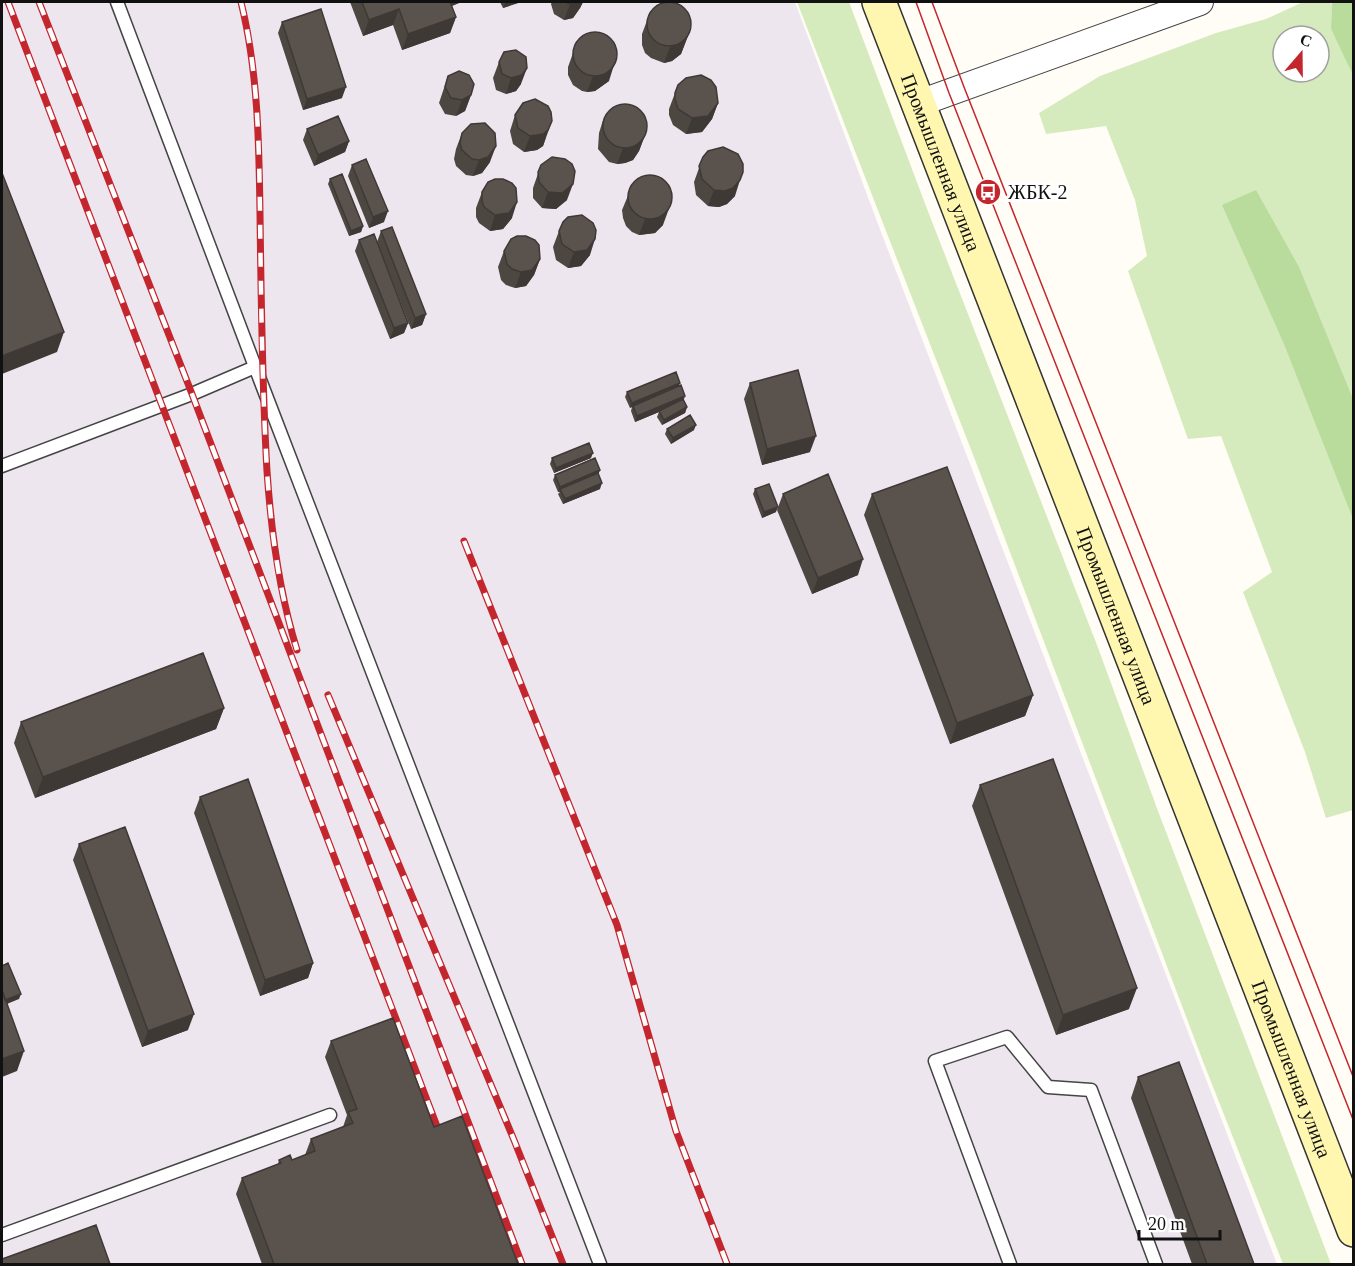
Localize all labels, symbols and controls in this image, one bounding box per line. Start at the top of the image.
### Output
north arrow [1271,24,1331,84]
text: С [1298,30,1314,50]
street label: Промышленная улица [897,71,985,254]
bus stop icon: ЖБК-2 [973,177,1003,207]
place label: ЖБК-2 [1008,181,1067,203]
street label: Промышленная улица [1072,524,1161,708]
street label: Промышленная улица [1247,977,1336,1161]
scale bar [1139,1203,1220,1241]
text: 20 m [1148,1214,1185,1234]

